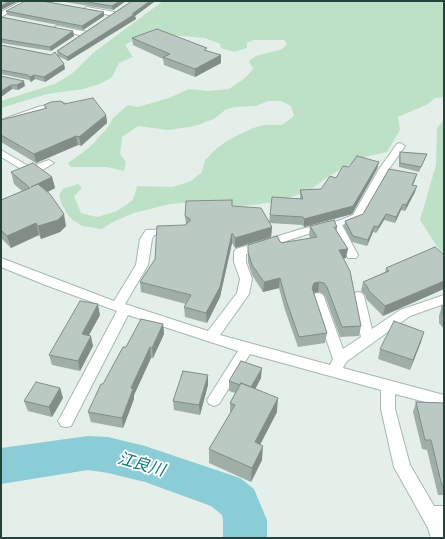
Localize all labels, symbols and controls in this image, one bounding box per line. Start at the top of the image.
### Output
water label: 江良川 [115,449,167,481]

